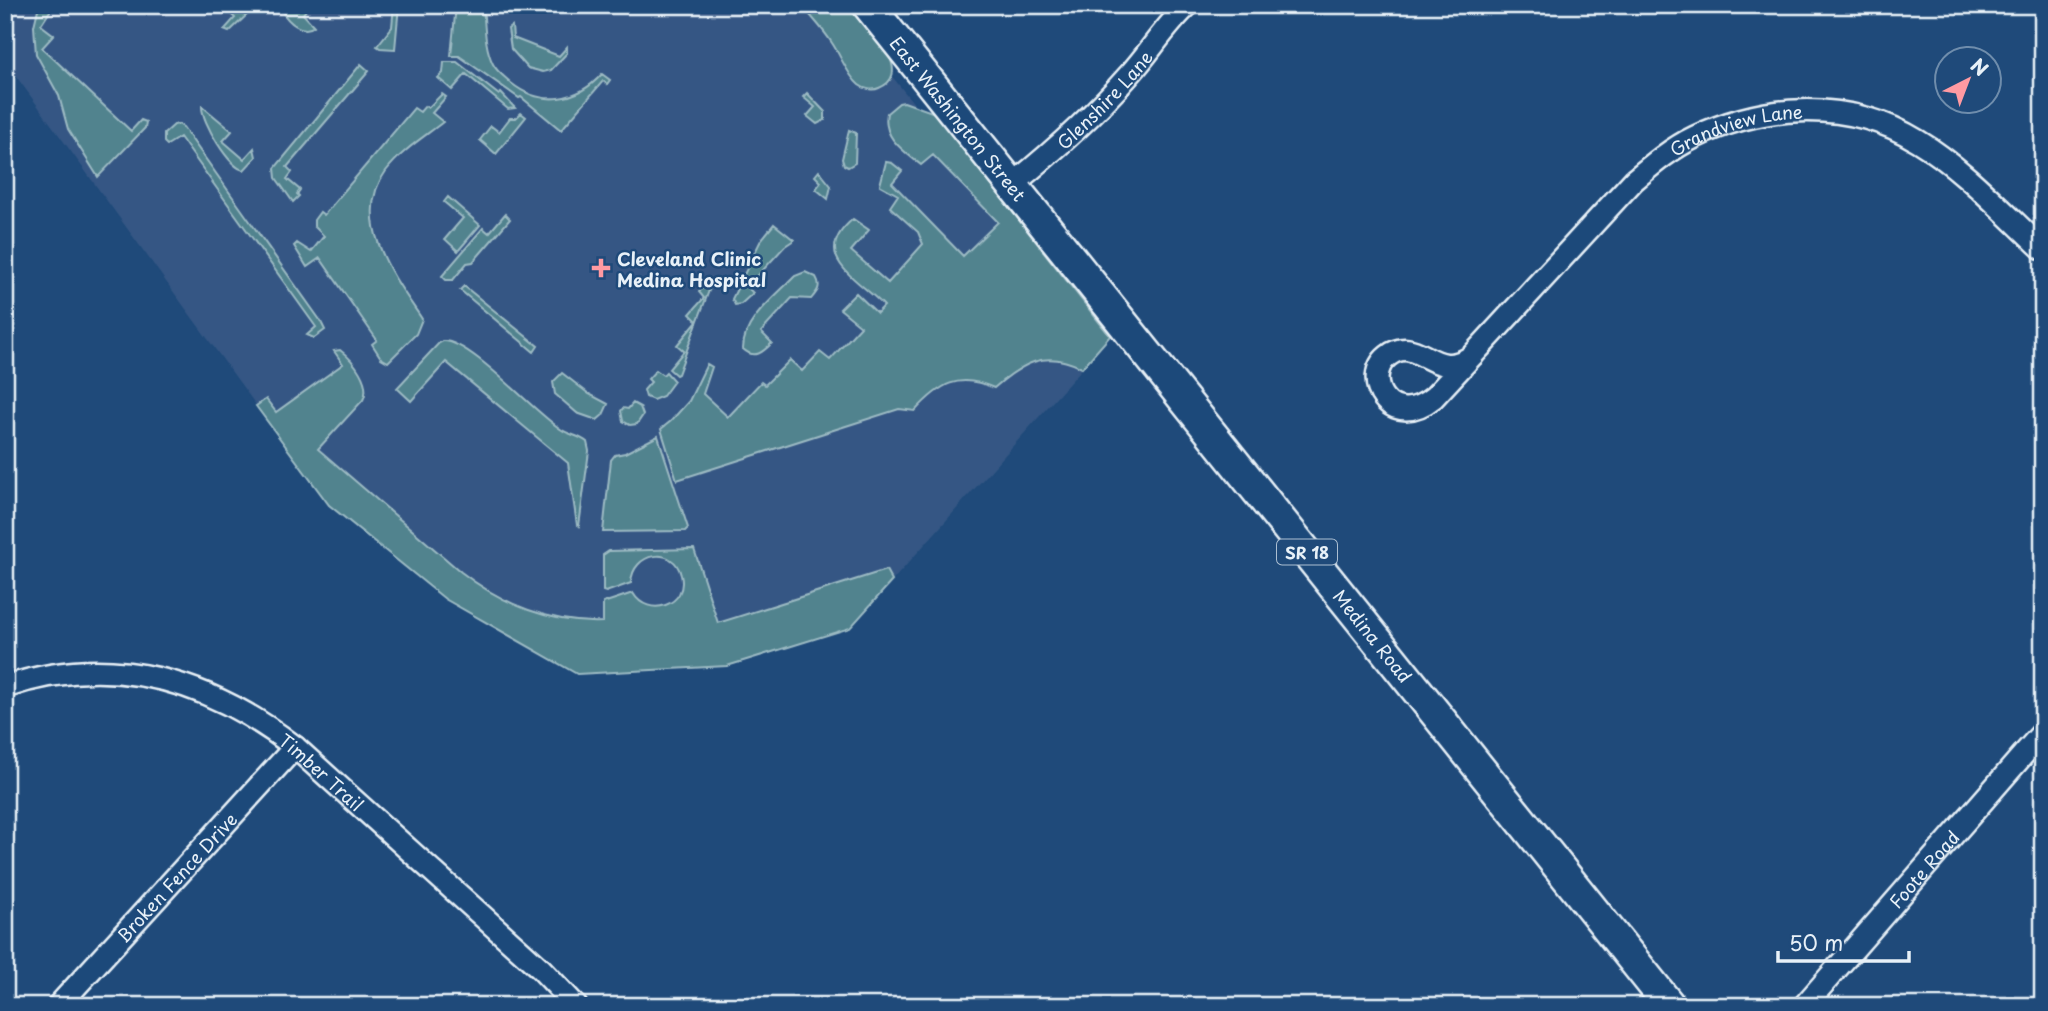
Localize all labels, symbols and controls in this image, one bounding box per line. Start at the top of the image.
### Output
street label: East Washington Street [884,30,1033,206]
street label: Glenshire Lane [1050,44,1158,155]
north arrow [1932,46,2002,116]
text: N [1965,51,1995,82]
street label: Grandview Lane [1664,97,1803,162]
place label: Cleveland Clinic Medina Hospital [617,245,766,293]
marker: Cleveland Clinic Medina Hospital [591,258,611,278]
road number: SR 18 [1277,540,1337,565]
street label: Medina Road [1327,583,1419,688]
street label: Timber Trail [274,726,370,817]
street label: Broken Fence Drive [110,806,243,948]
street label: Foote Road [1882,824,1965,914]
scale bar [1778,920,1910,964]
text: 50 m [1789,926,1843,958]

